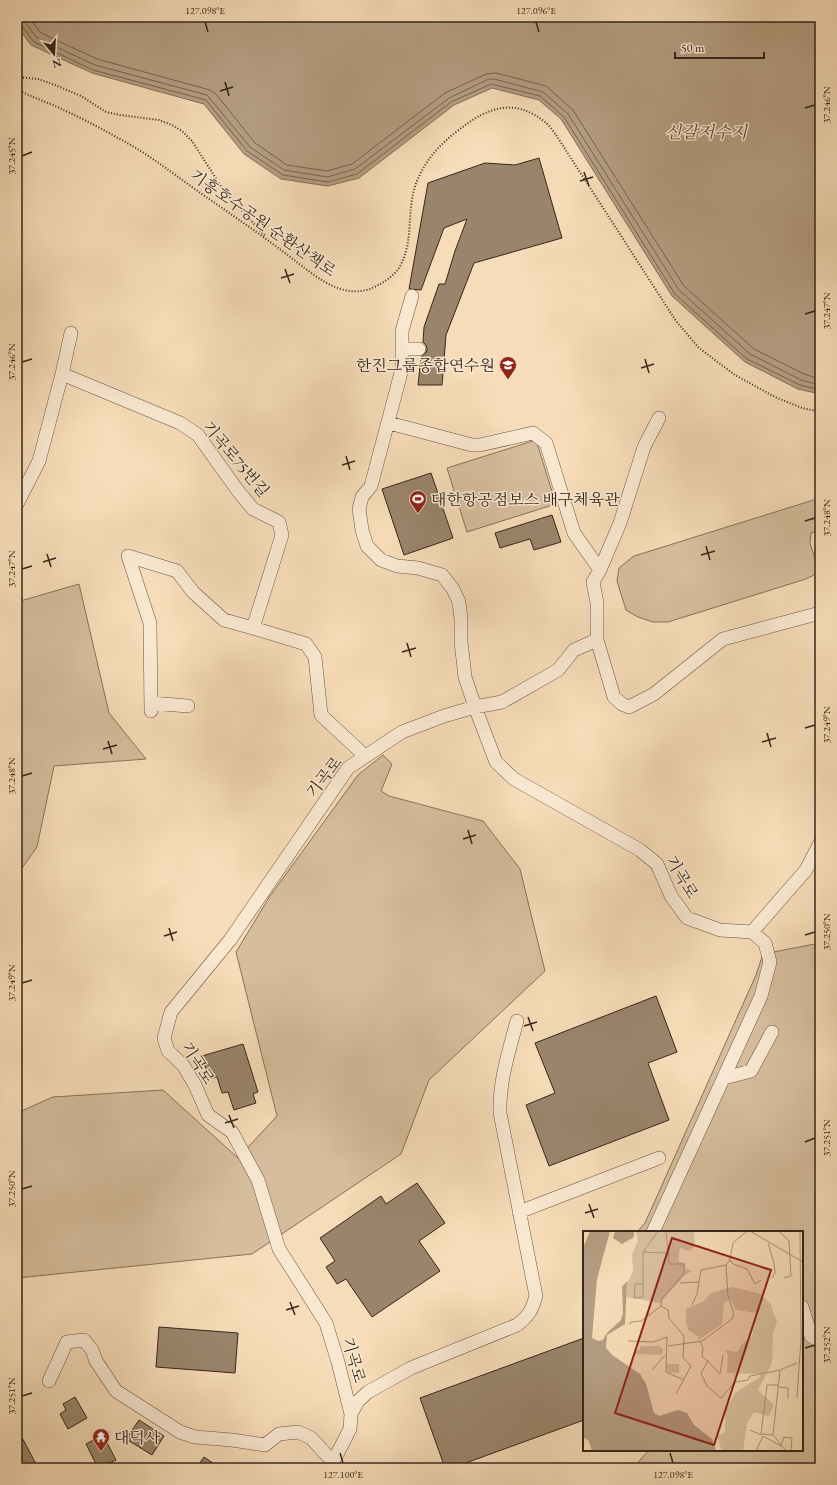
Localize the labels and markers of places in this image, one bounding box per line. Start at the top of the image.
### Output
place label: 한진그룹종합연수원 [356,355,495,376]
school or university icon: 한진그룹종합연수원 [498,355,518,380]
sports icon: 대한항공점보스 배구체육관 [408,489,428,514]
place label: 대한항공점보스 배구체육관 [431,489,620,510]
temple icon: 대덕사 [91,1427,111,1452]
place label: 대덕사 [114,1427,161,1448]

